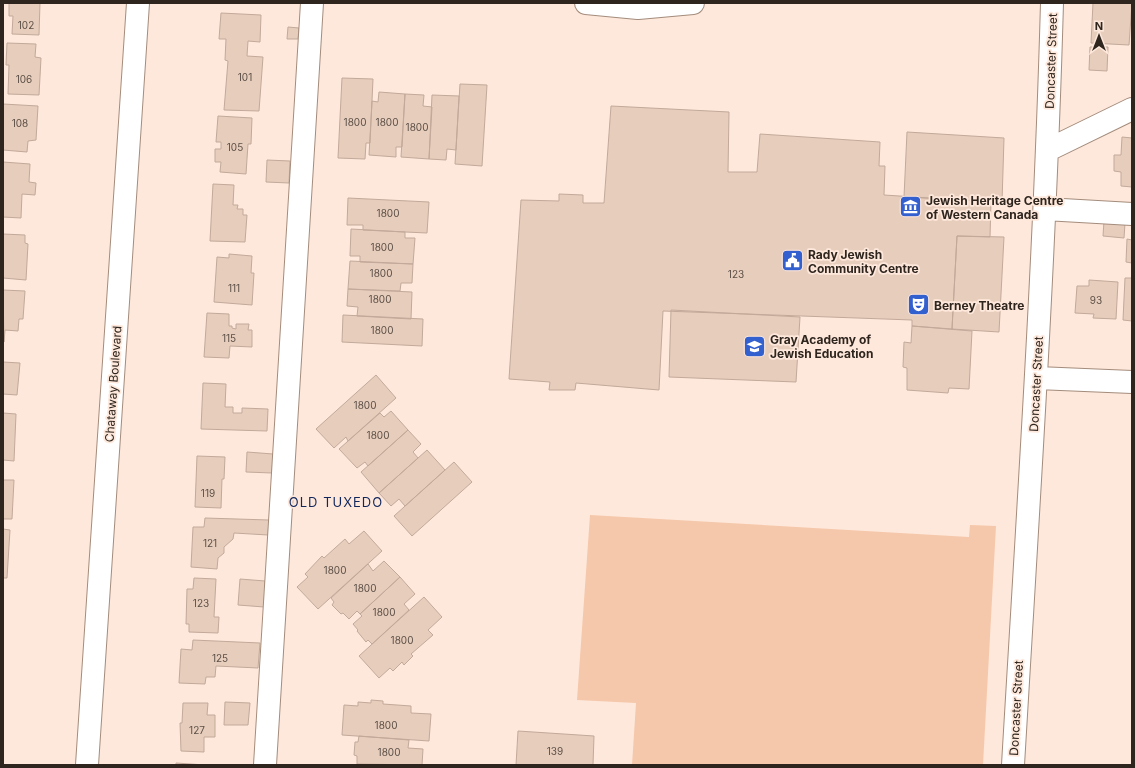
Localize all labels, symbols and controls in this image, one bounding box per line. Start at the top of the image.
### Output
street label: Doncaster Street [1042,13,1060,109]
north arrow [1079,16,1119,56]
house number: 102 [18,19,34,31]
text: N [1095,19,1103,33]
house number: 101 [238,71,252,83]
house number: 106 [16,73,32,85]
house number: 1800 [344,116,366,128]
house number: 1800 [376,116,398,128]
house number: 108 [12,117,28,129]
house number: 1800 [406,121,428,133]
house number: 105 [227,141,243,153]
place label: Jewish Heritage Centre of Western Canada [926,193,1063,222]
museum icon: Jewish Heritage Centre of Western Canada [898,194,924,220]
house number: 1800 [377,207,399,219]
house number: 1800 [371,241,393,253]
place label: Rady Jewish Community Centre [808,247,919,276]
public building icon: Rady Jewish Community Centre [780,248,806,274]
house number: 1800 [370,267,392,279]
house number: 123 [728,268,744,280]
house number: 111 [228,282,240,294]
theatre icon: Berney Theatre [905,292,931,318]
house number: 1800 [369,293,391,305]
house number: 93 [1090,294,1102,306]
place label: Berney Theatre [934,298,1024,313]
house number: 1800 [371,324,393,336]
street label: Chataway Boulevard [101,325,125,443]
house number: 115 [222,332,236,344]
place label: Gray Academy of Jewish Education [770,332,873,361]
school or university icon: Gray Academy of Jewish Education [741,333,767,359]
street label: Doncaster Street [1026,336,1046,432]
house number: 1800 [354,399,376,411]
house number: 1800 [367,429,389,441]
house number: 119 [201,487,215,499]
district label: OLD TUXEDO [289,494,383,510]
house number: 121 [203,537,217,549]
house number: 1800 [324,564,346,576]
house number: 1800 [354,582,376,594]
house number: 123 [193,597,209,609]
house number: 1800 [373,606,395,618]
house number: 1800 [391,634,413,646]
house number: 125 [212,652,228,664]
street label: Doncaster Street [1006,660,1026,756]
house number: 1800 [375,719,397,731]
house number: 127 [189,724,205,736]
house number: 139 [547,745,563,757]
house number: 1800 [378,746,400,758]

